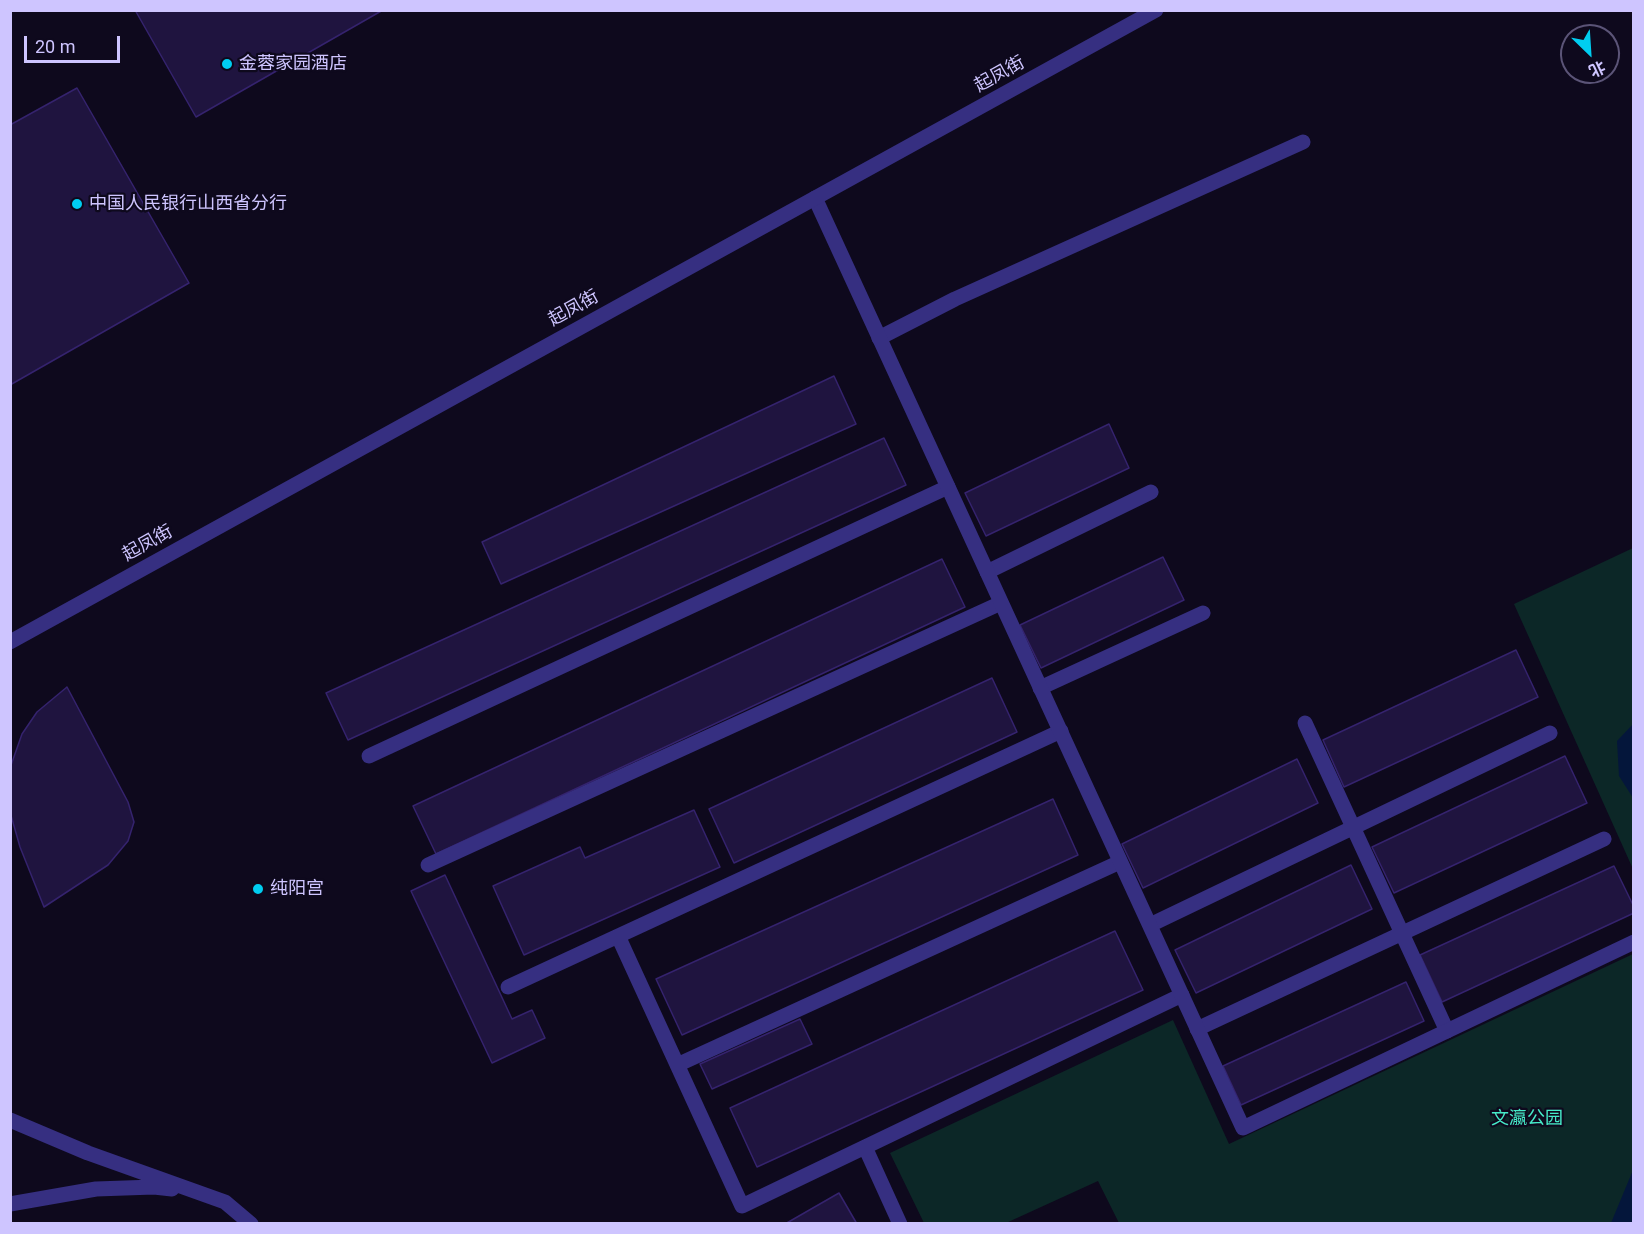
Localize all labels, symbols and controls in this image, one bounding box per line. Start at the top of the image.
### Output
scale bar [27,24,123,62]
north arrow [1560,24,1620,84]
text: 20 m [35,36,75,57]
street label: 起凤街 [971,52,1029,98]
place label: 金蓉家园酒店 [239,53,347,75]
marker: 金蓉家园酒店 [220,57,234,71]
text: 北 [1586,57,1608,81]
place label: 中国人民银行山西省分行 [89,193,287,215]
marker: 中国人民银行山西省分行 [70,197,84,211]
street label: 起凤街 [545,286,603,332]
street label: 起凤街 [119,521,177,567]
place label: 纯阳宫 [270,878,324,900]
marker: 纯阳宫 [251,882,265,896]
park label: 文瀛公园 [1491,1108,1563,1130]

